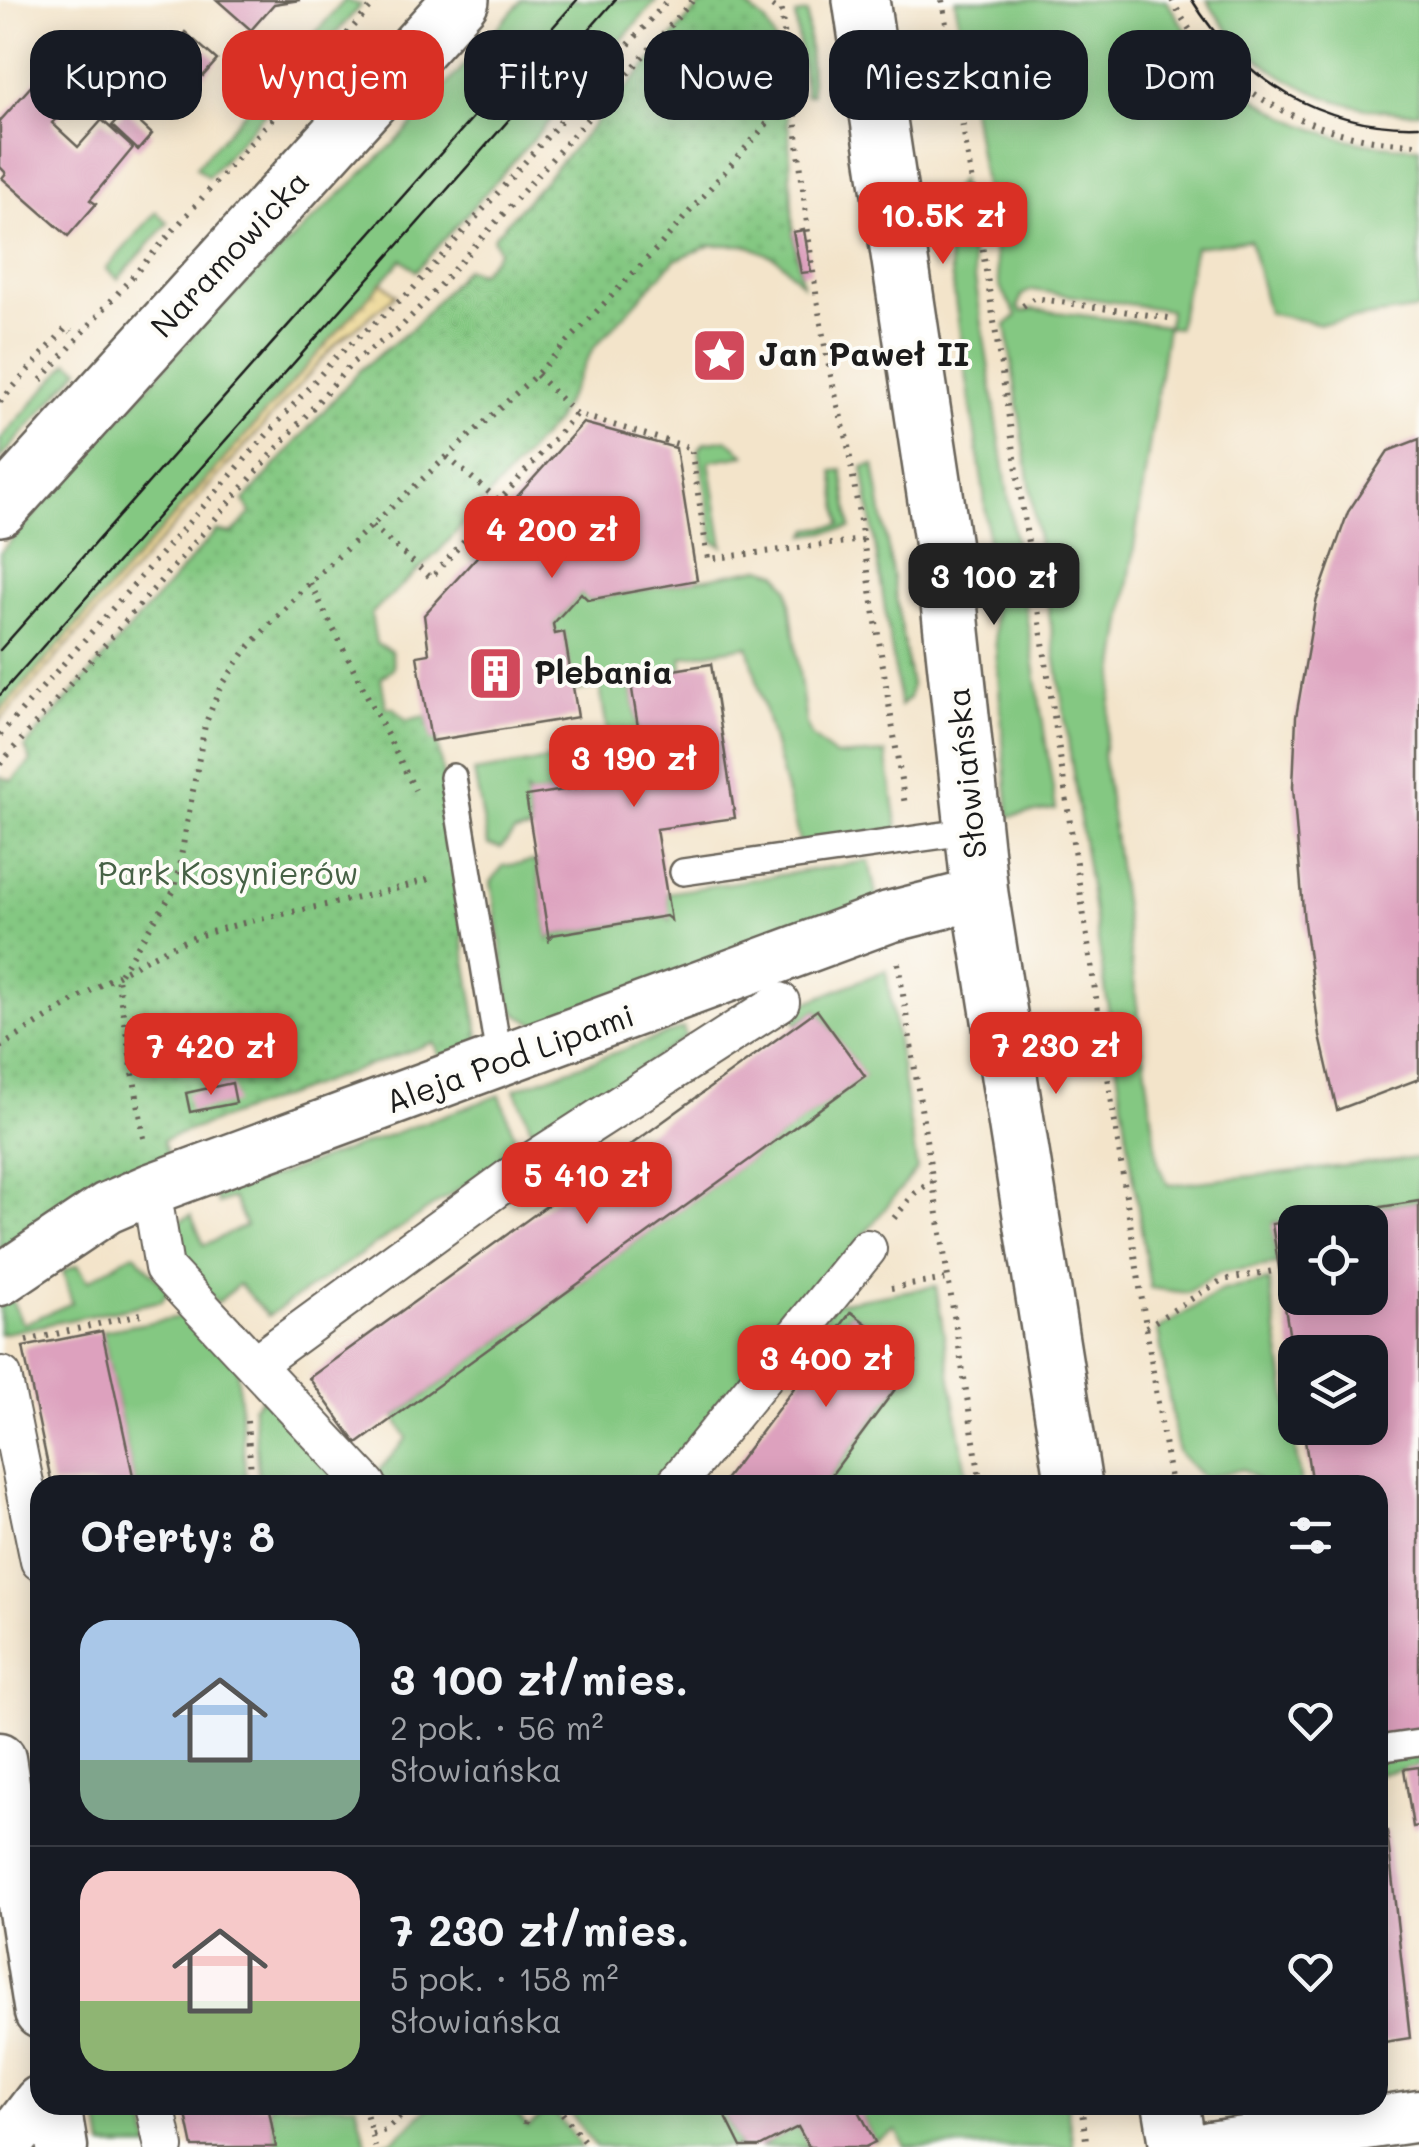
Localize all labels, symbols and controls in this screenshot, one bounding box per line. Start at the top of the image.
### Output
chip: Kupno [30,30,202,120]
chip: Wynajem [222,30,444,120]
chip: Filtry [464,30,624,120]
chip: Nowe [644,30,809,120]
chip: Mieszkanie [829,30,1088,120]
chip: Dom [1108,30,1251,120]
street label: Naramowicka [140,160,317,345]
pin: 10.5K zł [840,182,1046,267]
text: 10.5K zł [880,193,1006,235]
place icon: Jan Paweł II [689,325,749,385]
place label: Jan Paweł II [758,332,970,374]
pin: 4 200 zł [449,496,655,581]
text: 4 200 zł [486,507,618,549]
pin: 3 100 zł [891,543,1097,628]
text: 3 100 zł [930,554,1058,596]
building icon: Plebania [465,643,525,703]
place label: Plebania [534,650,672,692]
street label: Słowiańska [935,686,995,861]
pin: 3 190 zł [531,725,737,810]
text: 3 190 zł [571,736,697,778]
park label: Park Kosynierów [98,851,358,894]
street label: Aleja Pod Lipami [379,993,639,1122]
pin: 7 230 zł [953,1012,1159,1097]
pin: 7 420 zł [108,1013,314,1098]
text: 7 230 zł [992,1023,1120,1065]
text: 7 420 zł [146,1024,276,1066]
pin: 5 410 zł [484,1142,690,1227]
text: 5 410 zł [524,1153,650,1195]
map controls [1278,1205,1388,1445]
button: locate [1278,1205,1388,1315]
pin: 3 400 zł [723,1325,929,1410]
button: layers [1278,1335,1388,1445]
text: 3 400 zł [759,1336,893,1378]
text: Oferty: 8 [80,1508,275,1563]
icon: filters [1283,1508,1338,1563]
text: 3 100 zł/mies. [390,1651,688,1706]
icon: home [160,1660,280,1780]
icon: heart [1283,1693,1338,1748]
text: 2 pok. · 56 m² [390,1706,604,1748]
text: Słowiańska [390,1748,562,1790]
text: 7 230 zł/mies. [390,1902,689,1957]
icon: home [160,1911,280,2031]
icon: heart [1283,1944,1338,1999]
text: 5 pok. · 158 m² [390,1957,619,1999]
text: Słowiańska [390,1999,562,2041]

